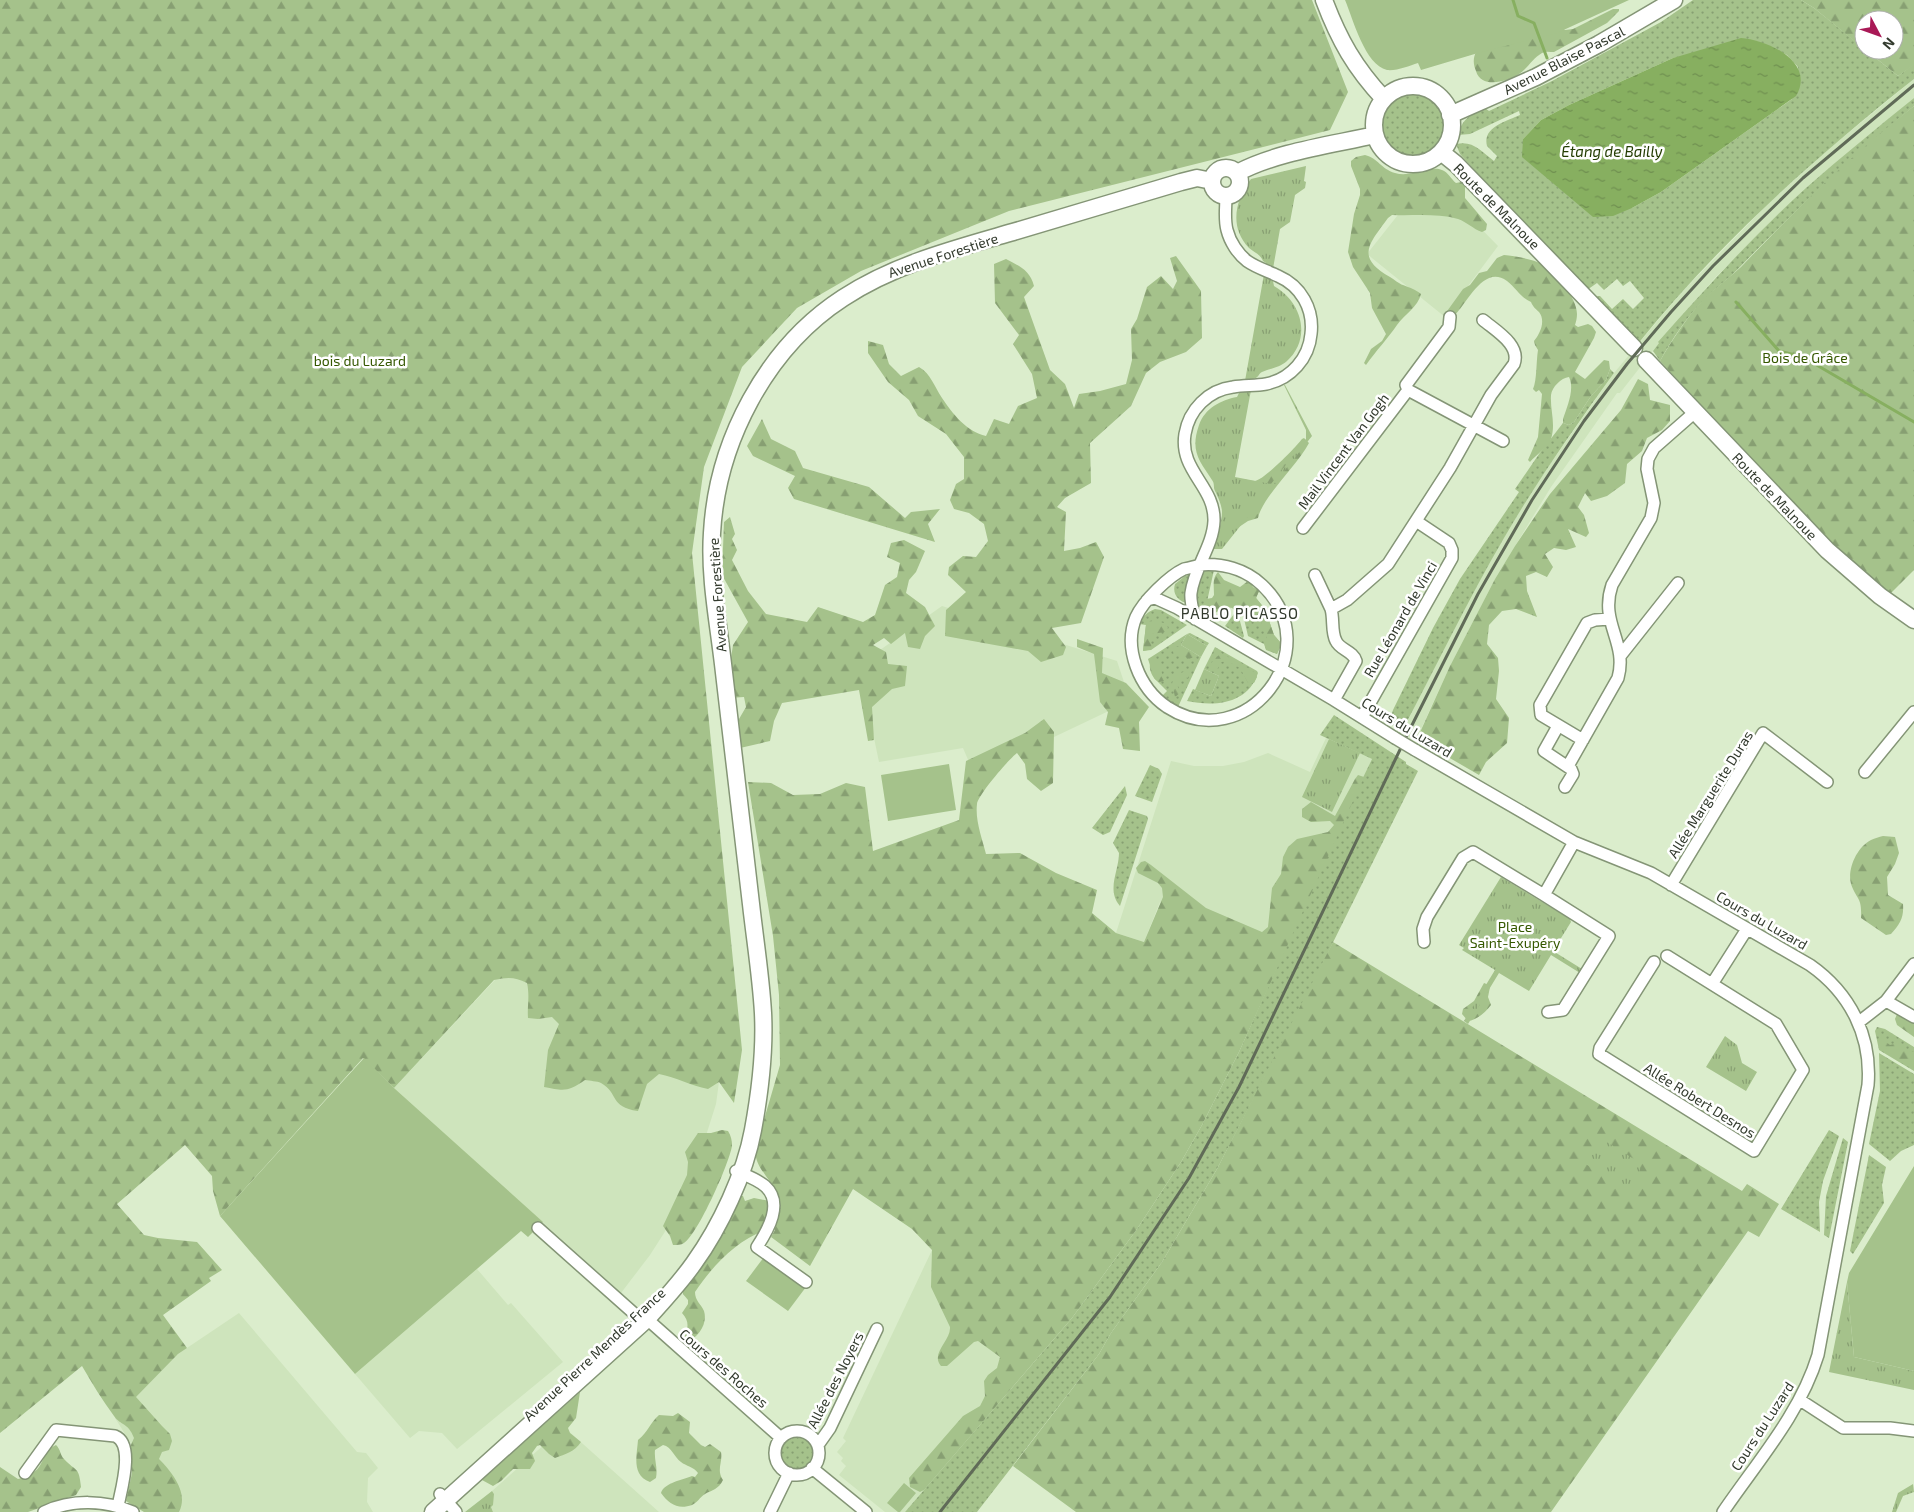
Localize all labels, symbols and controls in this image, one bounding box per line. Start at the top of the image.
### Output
north arrow [1854,10,1904,60]
street label: Avenue Blaise Pascal [1501,22,1628,98]
text: N [1879,34,1899,53]
water label: Étang de Bailly [1561,142,1663,161]
street label: Route de Malnoue [1450,159,1544,253]
street label: Avenue Forestière [886,229,1000,281]
park label: Bois de Grâce [1762,349,1848,366]
park label: bois du Luzard [314,352,406,369]
street label: Mail Vincent Van Gogh [1294,390,1392,512]
street label: Route de Malnoue [1729,449,1821,543]
street label: Avenue Forestière [705,537,729,653]
street label: Rue Léonard de Vinci [1360,558,1440,680]
district label: PABLO PICASSO [1181,604,1299,622]
street label: Cours du Luzard [1359,693,1455,761]
street label: Allée Marguerite Duras [1664,727,1756,861]
street label: Cours du Luzard [1713,887,1811,953]
park label: Place Saint-Exupéry [1470,918,1561,951]
street label: Allée Robert Desnos [1641,1059,1759,1141]
street label: Avenue Pierre Mendès France [520,1284,668,1424]
street label: Cours des Roches [676,1325,772,1411]
street label: Allée des Noyers [803,1329,867,1431]
street label: Cours du Luzard [1727,1378,1797,1474]

